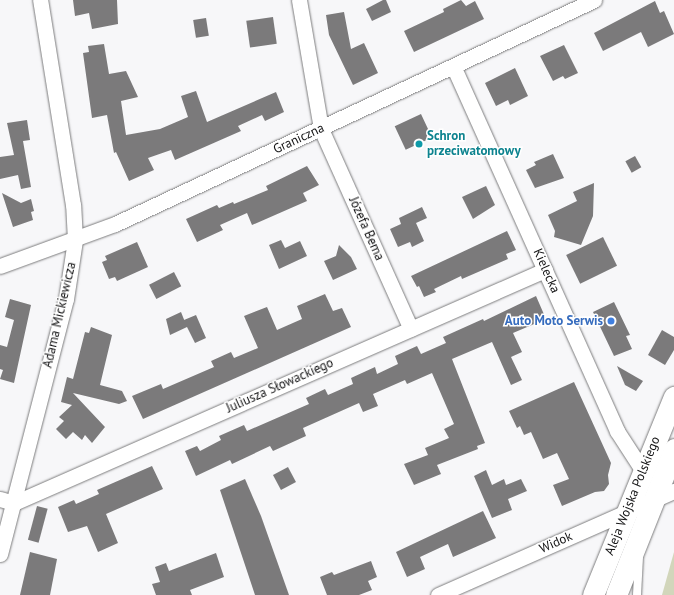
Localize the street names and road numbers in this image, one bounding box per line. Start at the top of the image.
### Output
street label: Graniczna [271,120,327,158]
street label: Józefa Bema [345,195,387,263]
street label: Kielecka [529,246,563,296]
street label: Adama Mickiewicza [40,260,80,370]
street label: Juliusza Słowackiego [224,355,336,417]
street label: Aleja Wojska Polskiego [602,434,664,558]
street label: Widok [537,529,575,557]

